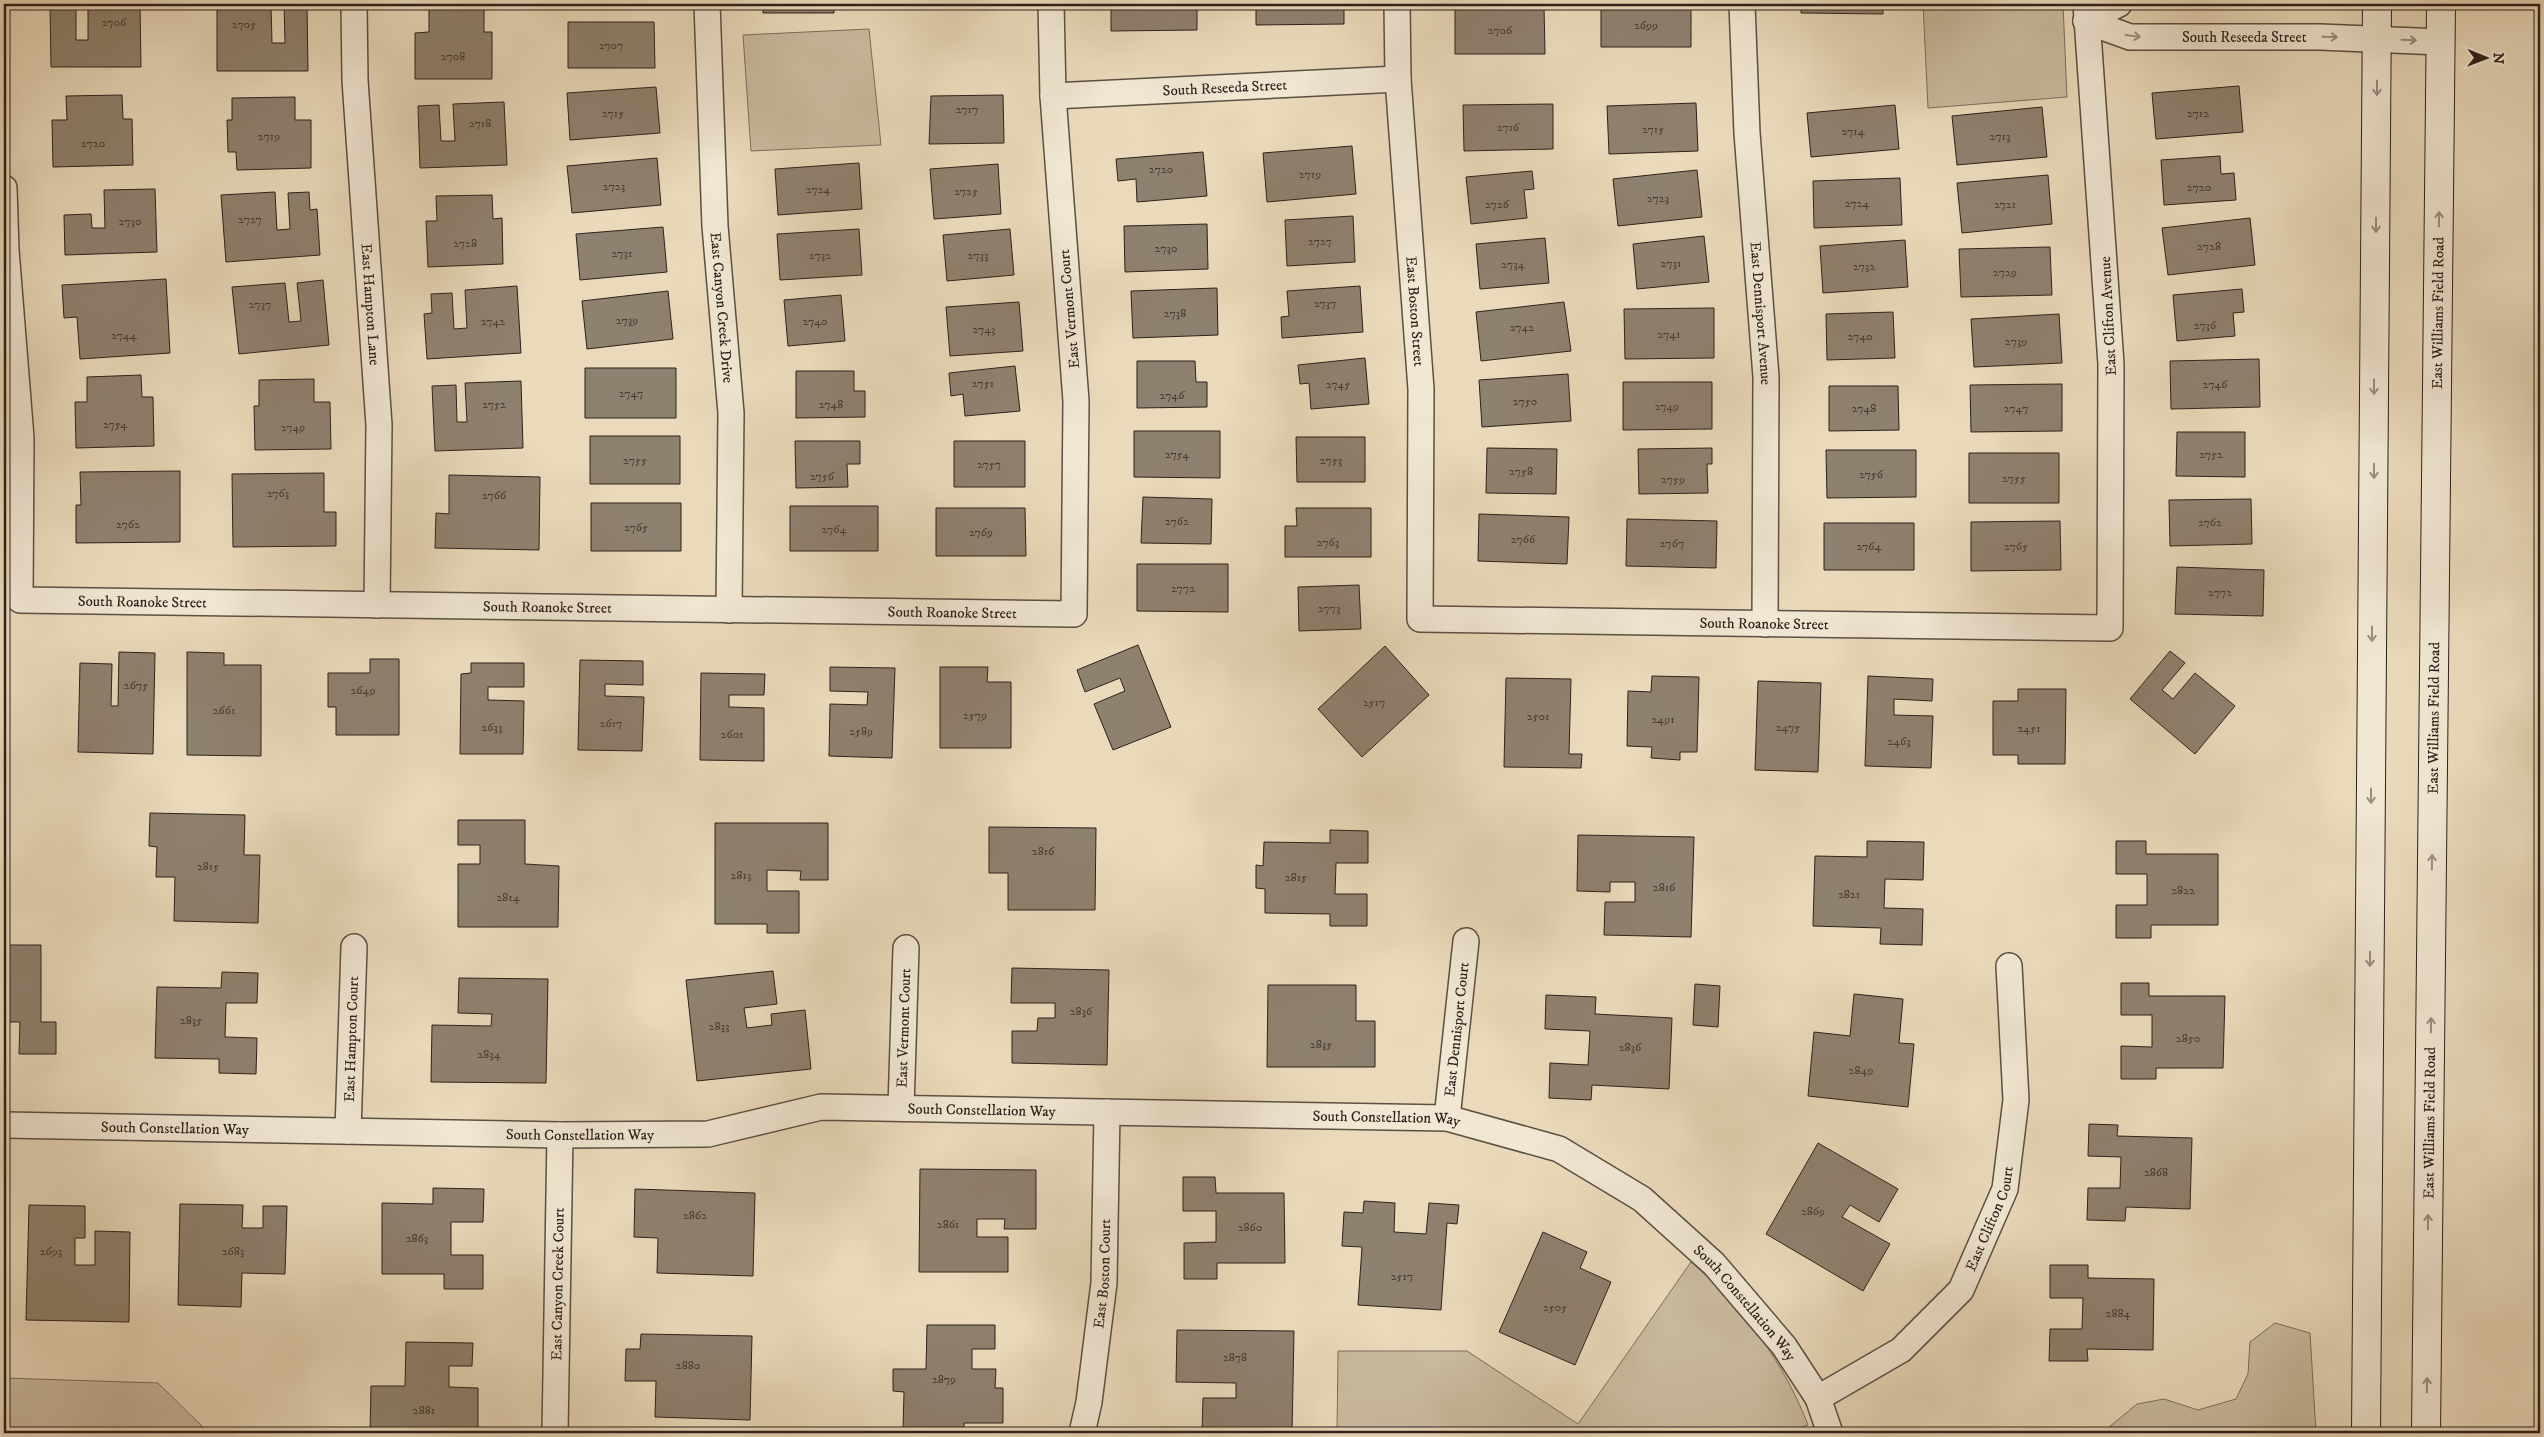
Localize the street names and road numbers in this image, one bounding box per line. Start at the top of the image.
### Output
street label: South Reseeda Street [2182,28,2307,47]
street label: South Reseeda Street [1162,75,1288,101]
street label: East Canyon Creek Drive [706,231,737,384]
street label: East Williams Field Road [2428,236,2449,389]
street label: East Dennisport Avenue [1745,241,1775,385]
street label: East Hampton Lane [356,243,384,366]
street label: East Vermont Court [1055,248,1084,369]
street label: East Boston Street [1401,256,1428,367]
street label: East Clifton Avenue [2096,256,2121,376]
street label: South Roanoke Street [78,592,207,612]
street label: South Roanoke Street [483,597,612,618]
street label: South Roanoke Street [888,603,1017,623]
street label: South Roanoke Street [1699,614,1829,634]
street label: East Williams Field Road [2424,641,2444,794]
street label: East Dennisport Court [1440,961,1474,1098]
street label: East Vermont Court [893,968,915,1088]
street label: East Hampton Court [340,976,363,1102]
street label: East Williams Field Road [2419,1046,2440,1199]
street label: South Constellation Way [907,1100,1057,1121]
street label: South Constellation Way [1312,1107,1463,1132]
street label: South Constellation Way [101,1118,250,1139]
street label: South Constellation Way [506,1125,655,1145]
street label: East Clifton Court [1961,1165,2018,1274]
street label: East Canyon Creek Court [547,1207,569,1361]
street label: East Boston Court [1089,1218,1115,1330]
street label: South Constellation Way [1689,1241,1801,1365]

